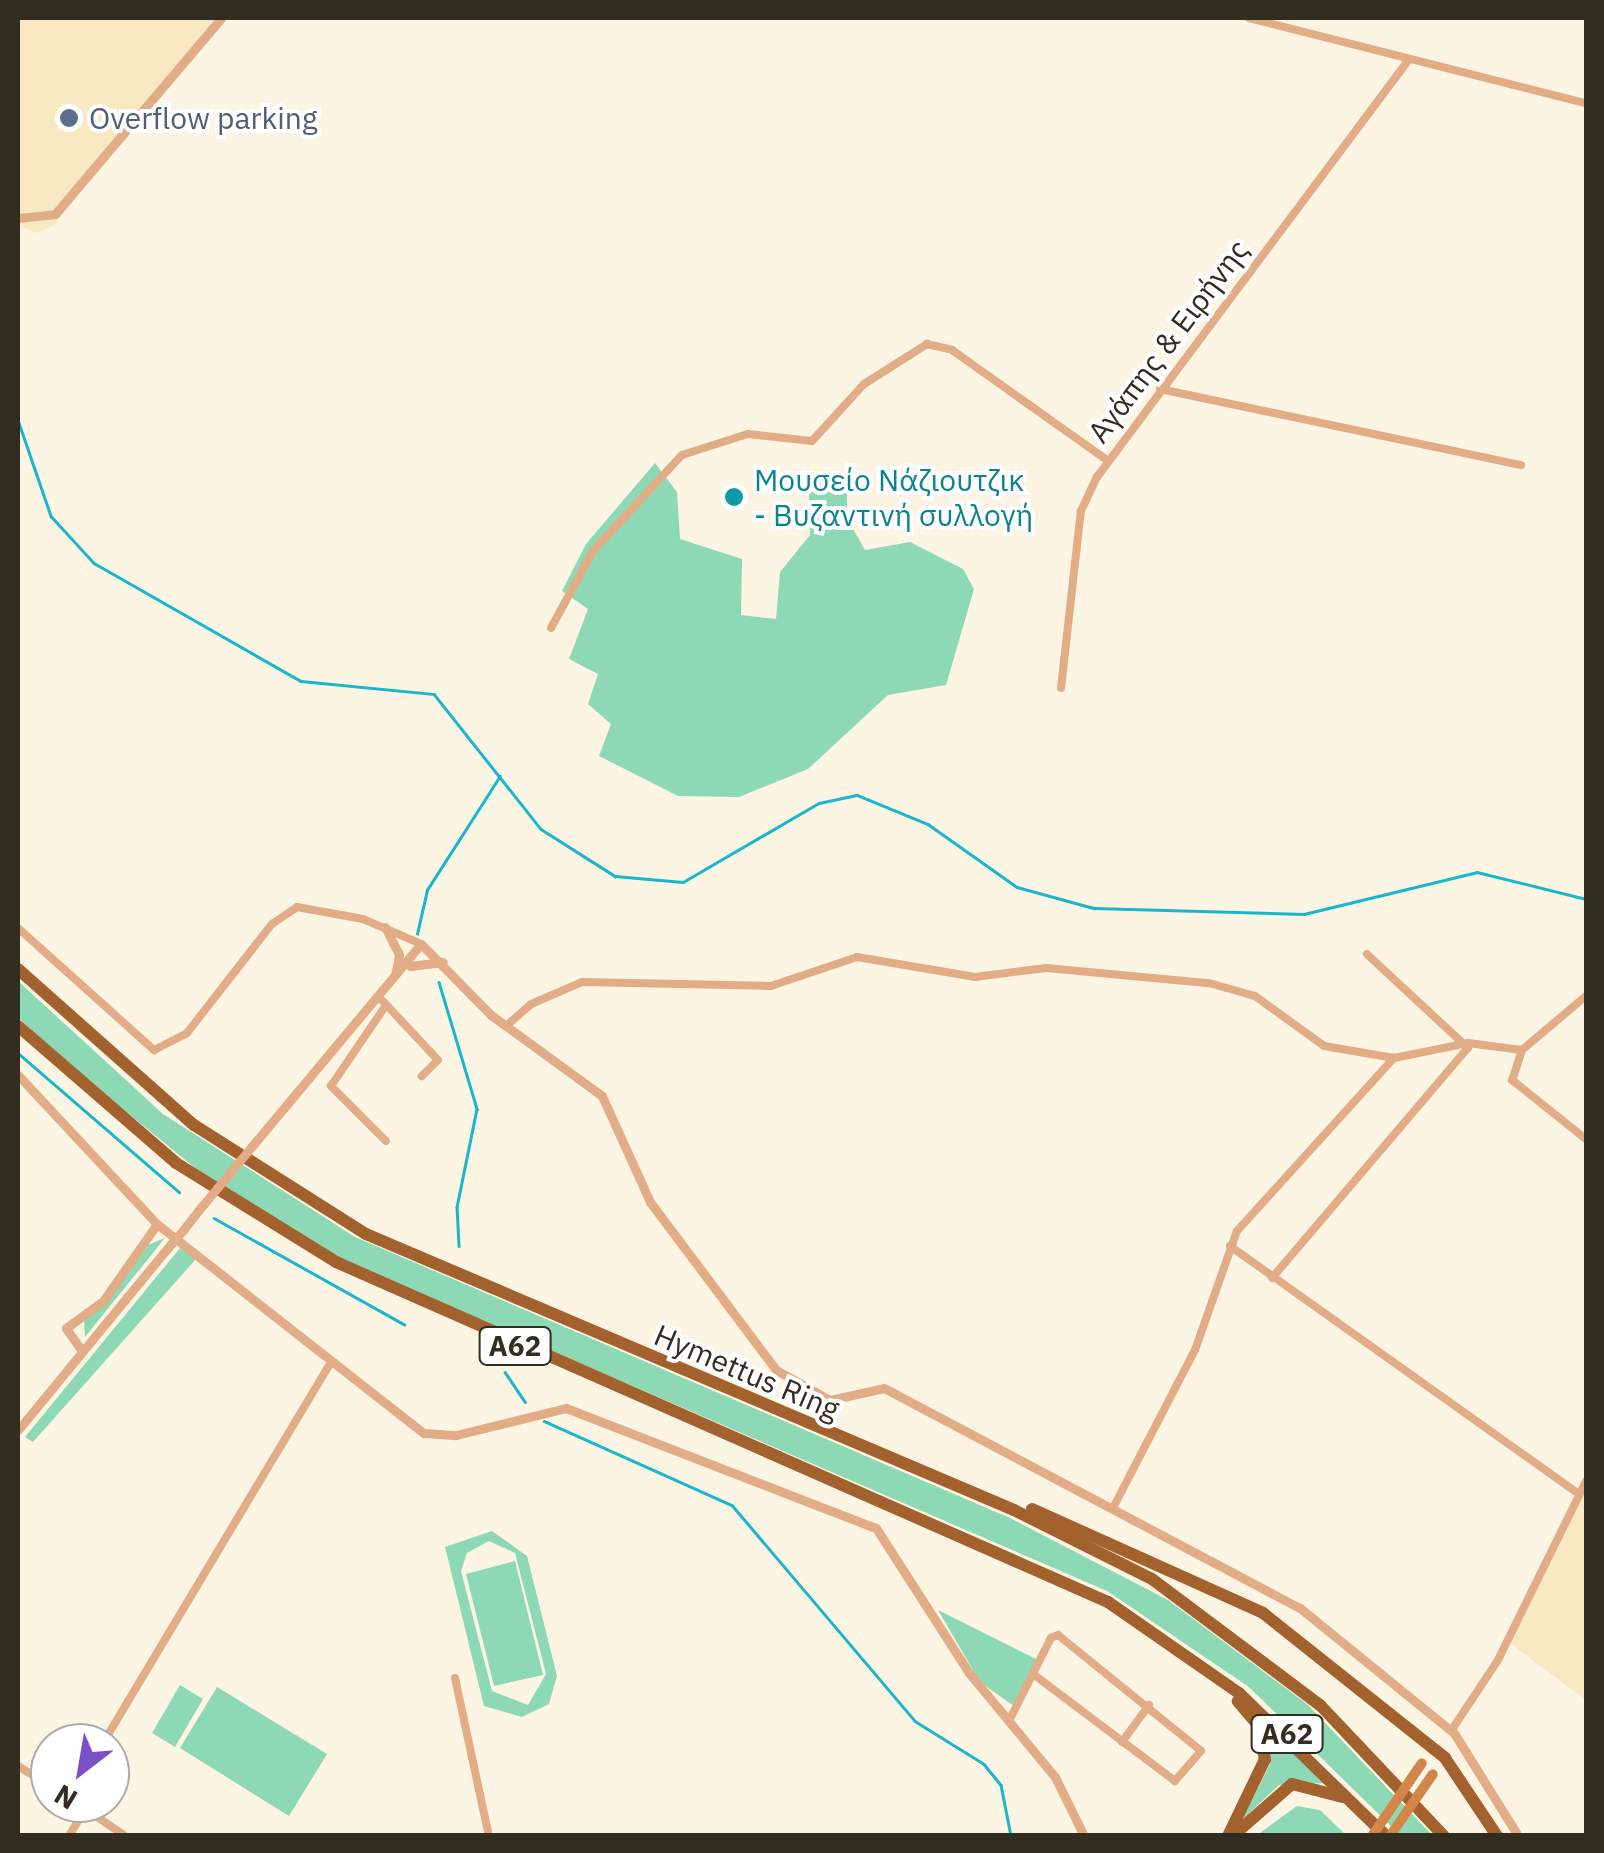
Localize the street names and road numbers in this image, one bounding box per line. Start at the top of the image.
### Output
street label: Αγάπης & Ειρήνης [1080,232,1256,450]
street label: Hymettus Ring [649,1317,845,1427]
road number: Α62 [478,1323,552,1369]
road number: Α62 [1250,1711,1324,1757]

